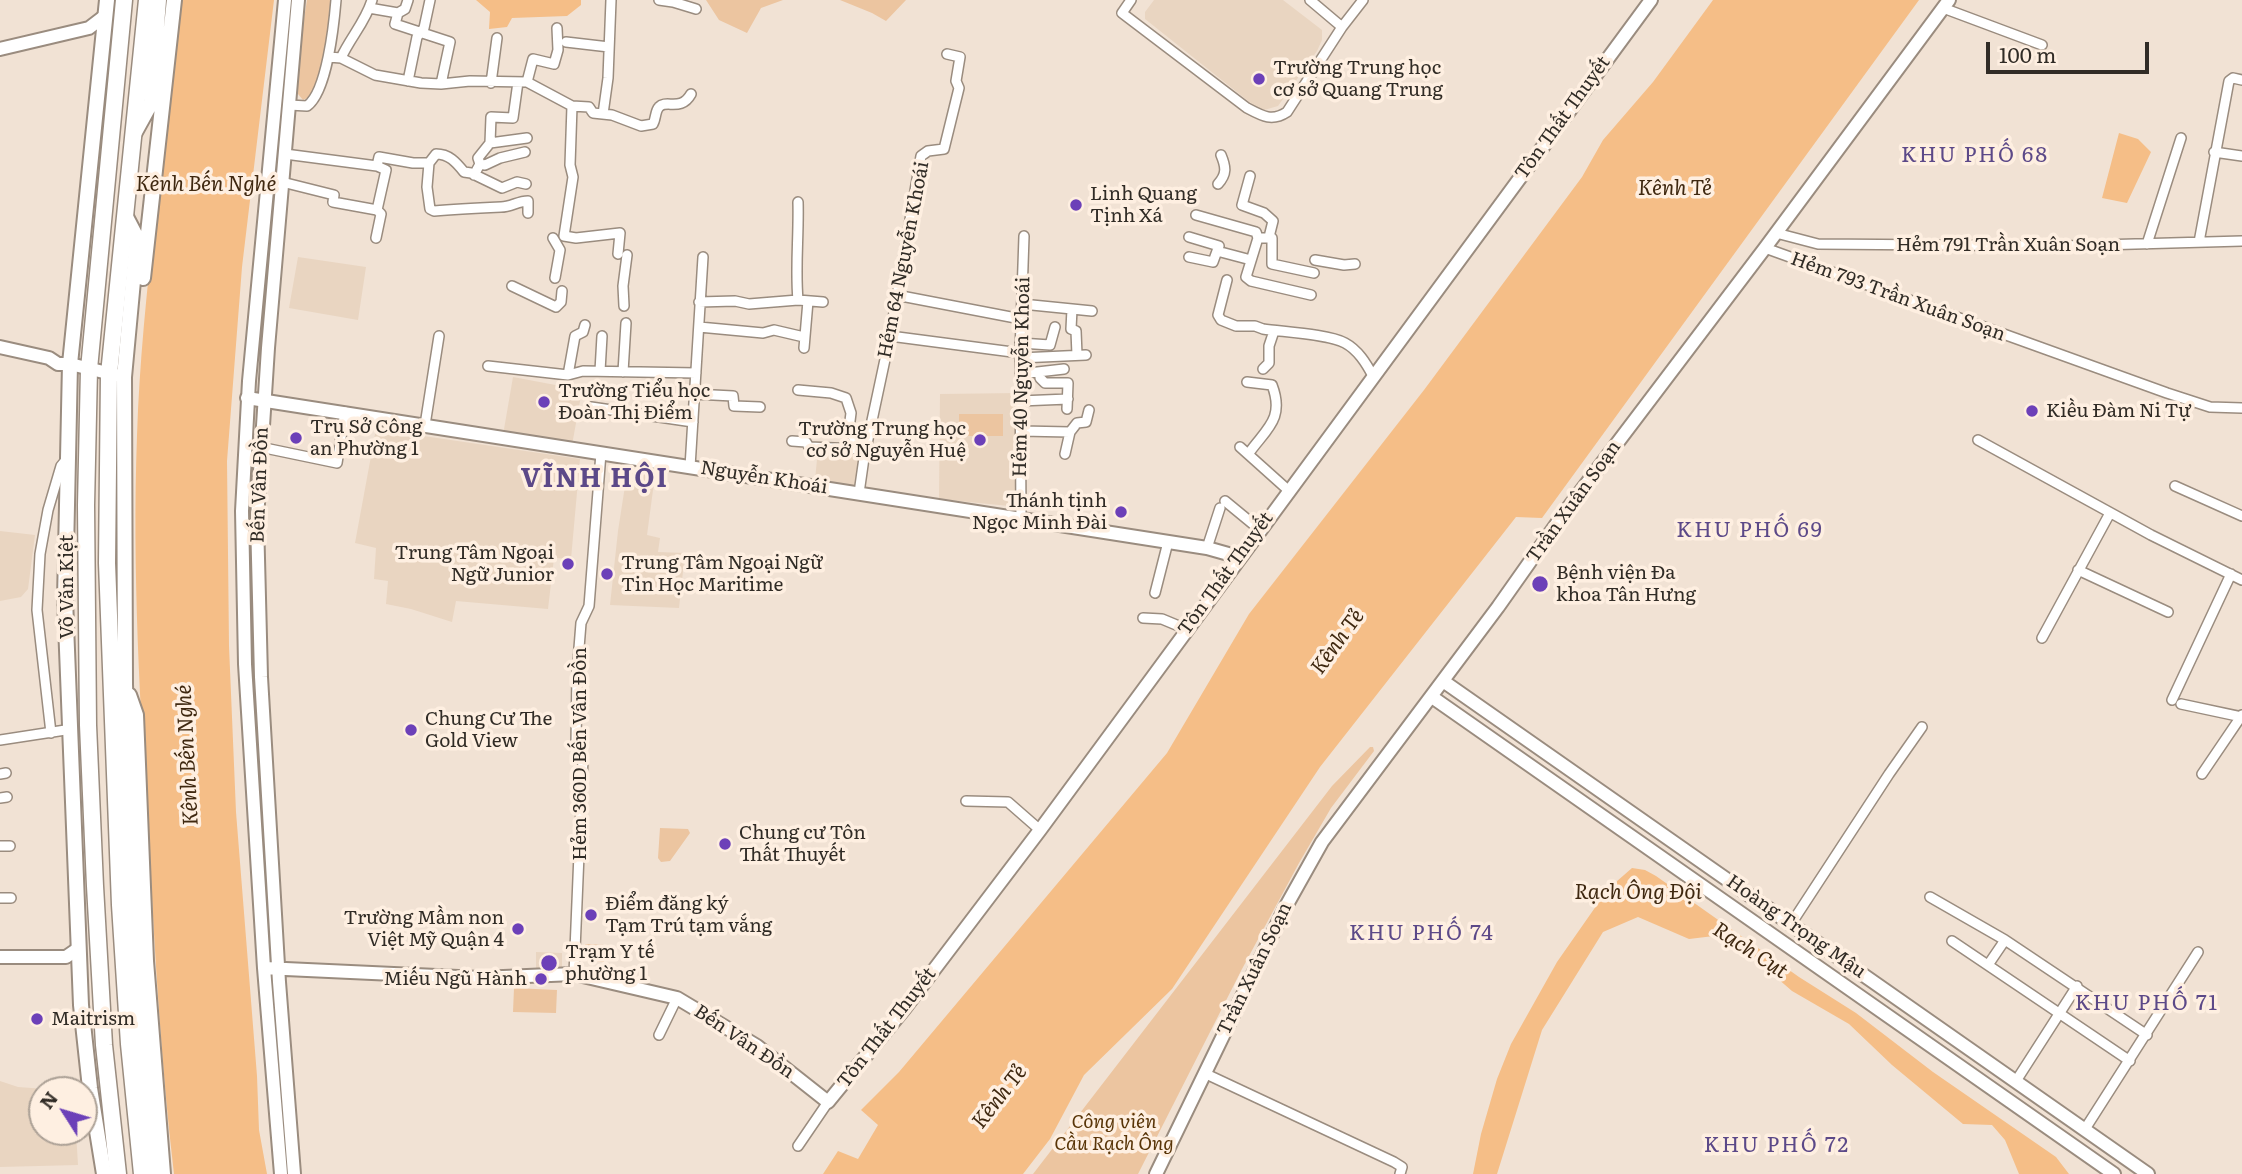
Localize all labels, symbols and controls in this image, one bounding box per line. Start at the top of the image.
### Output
scale bar [1990,28,2153,72]
text: 100 m [1999,38,2056,69]
street label: Tôn Thất Thuyết [1511,52,1615,184]
place label: Trường Trung học cơ sở Quang Trung [1273,57,1443,101]
marker: Trường Trung học cơ sở Quang Trung [1251,71,1267,87]
district label: KHU PHỐ 68 [1902,143,2048,169]
street label: Hẻm 64 Nguyễn Khoái [874,160,934,360]
water label: Kênh Bến Nghé [135,172,277,198]
water label: Kênh Tẻ [1638,176,1712,202]
place label: Linh Quang Tịnh Xá [1090,183,1197,227]
marker: Linh Quang Tịnh Xá [1068,197,1084,213]
street label: Hẻm 791 Trần Xuân Soạn [1896,234,2120,256]
street label: Hẻm 793 Trần Xuân Soạn [1788,248,2008,346]
street label: Hẻm 40 Nguyễn Khoái [1009,276,1035,478]
place label: Trường Tiểu học Đoàn Thị Điểm [558,380,710,424]
marker: Trường Tiểu học Đoàn Thị Điểm [536,394,552,410]
place label: Kiều Đàm Ni Tự [2046,400,2191,422]
marker: Kiều Đàm Ni Tự [2024,403,2040,419]
place label: Trụ Sở Công an Phường 1 [310,416,423,460]
place label: Trường Trung học cơ sở Nguyễn Huệ [798,418,966,462]
street label: Bến Vân Đồn [247,427,273,543]
marker: Trụ Sở Công an Phường 1 [288,430,304,446]
marker: Trường Trung học cơ sở Nguyễn Huệ [972,432,988,448]
street label: Trần Xuân Soạn [1522,436,1626,568]
street label: Nguyễn Khoái [699,457,829,499]
district label: VĨNH HỘI [522,463,668,495]
place label: Thánh tịnh Ngọc Minh Đài [972,490,1107,534]
marker: Thánh tịnh Ngọc Minh Đài [1113,504,1129,520]
street label: Tôn Thất Thuyết [1174,508,1278,640]
district label: KHU PHỐ 69 [1678,518,1822,544]
street label: Võ Văn Kiệt [56,535,78,639]
place label: Trung Tâm Ngoại Ngữ Junior [395,542,554,586]
place label: Trung Tâm Ngoại Ngữ Tin Học Maritime [621,552,823,596]
marker: Trung Tâm Ngoại Ngữ Junior [560,556,576,572]
place label: Bệnh viện Đa khoa Tân Hưng [1556,562,1696,606]
marker: Trung Tâm Ngoại Ngữ Tin Học Maritime [599,566,615,582]
marker: Bệnh viện Đa khoa Tân Hưng [1530,574,1550,594]
water label: Kênh Tẻ [1306,605,1370,679]
street label: Hẻm 360D Bến Vân Đồn [569,647,591,861]
water label: Kênh Bến Nghé [172,684,204,826]
place label: Chung Cư The Gold View [425,708,552,752]
marker: Chung Cư The Gold View [403,722,419,738]
place label: Chung cư Tôn Thất Thuyết [739,822,866,866]
marker: Chung cư Tôn Thất Thuyết [717,836,733,852]
street label: Hoàng Trọng Mậu [1722,870,1870,984]
water label: Rạch Ông Đội [1574,880,1702,906]
place label: Điểm đăng ký Tạm Trú tạm vắng [605,893,772,937]
street label: Trần Xuân Soạn [1213,899,1297,1039]
place label: Trường Mầm non Việt Mỹ Quận 4 [344,907,504,951]
marker: Điểm đăng ký Tạm Trú tạm vắng [583,907,599,923]
water label: Rạch Cụt [1708,917,1792,985]
marker: Trường Mầm non Việt Mỹ Quận 4 [510,921,526,937]
district label: KHU PHỐ 74 [1350,921,1494,947]
place label: Trạm Y tế phường 1 [565,941,655,985]
marker: Trạm Y tế phường 1 [539,953,559,973]
street label: Tôn Thất Thuyết [833,963,941,1093]
place label: Miếu Ngũ Hành [384,968,527,990]
marker: Miếu Ngũ Hành [533,971,549,987]
district label: KHU PHỐ 71 [2076,991,2218,1017]
street label: Bến Vân Đồn [689,1000,799,1084]
place label: Maitrism [51,1008,135,1030]
marker: Maitrism [29,1011,45,1027]
water label: Kênh Tẻ [967,1060,1033,1134]
north arrow [28,1076,98,1146]
text: N [32,1085,64,1114]
park label: Công viên Cầu Rạch Ông [1054,1111,1174,1155]
district label: KHU PHỐ 72 [1705,1133,1849,1159]

